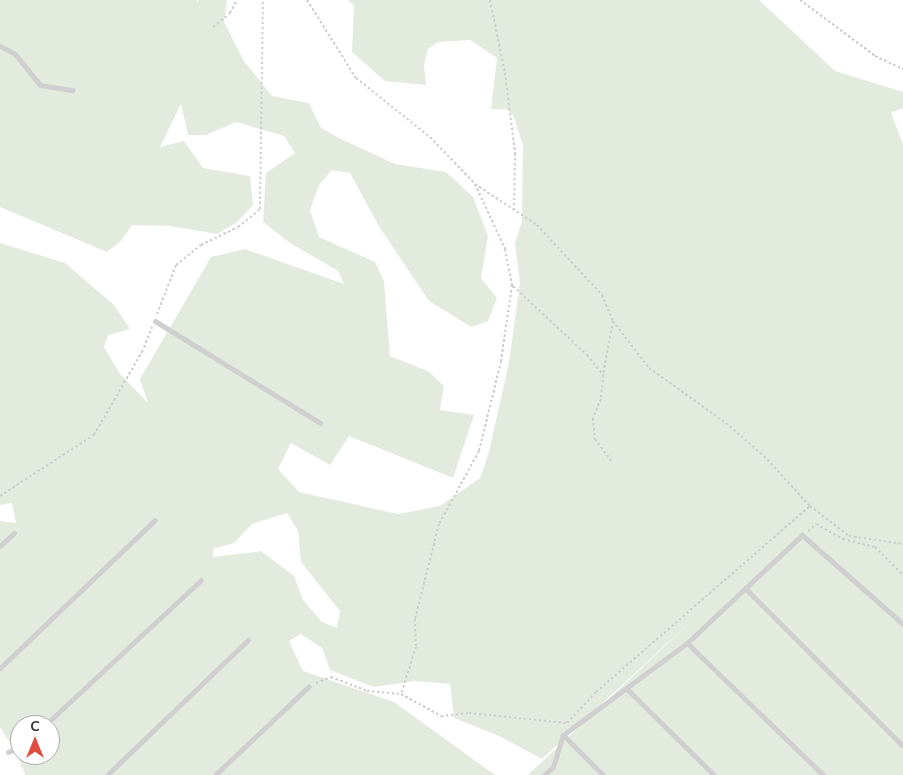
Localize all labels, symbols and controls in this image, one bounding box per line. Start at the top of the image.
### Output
north arrow [10,715,60,765]
text: С [30,717,40,735]

